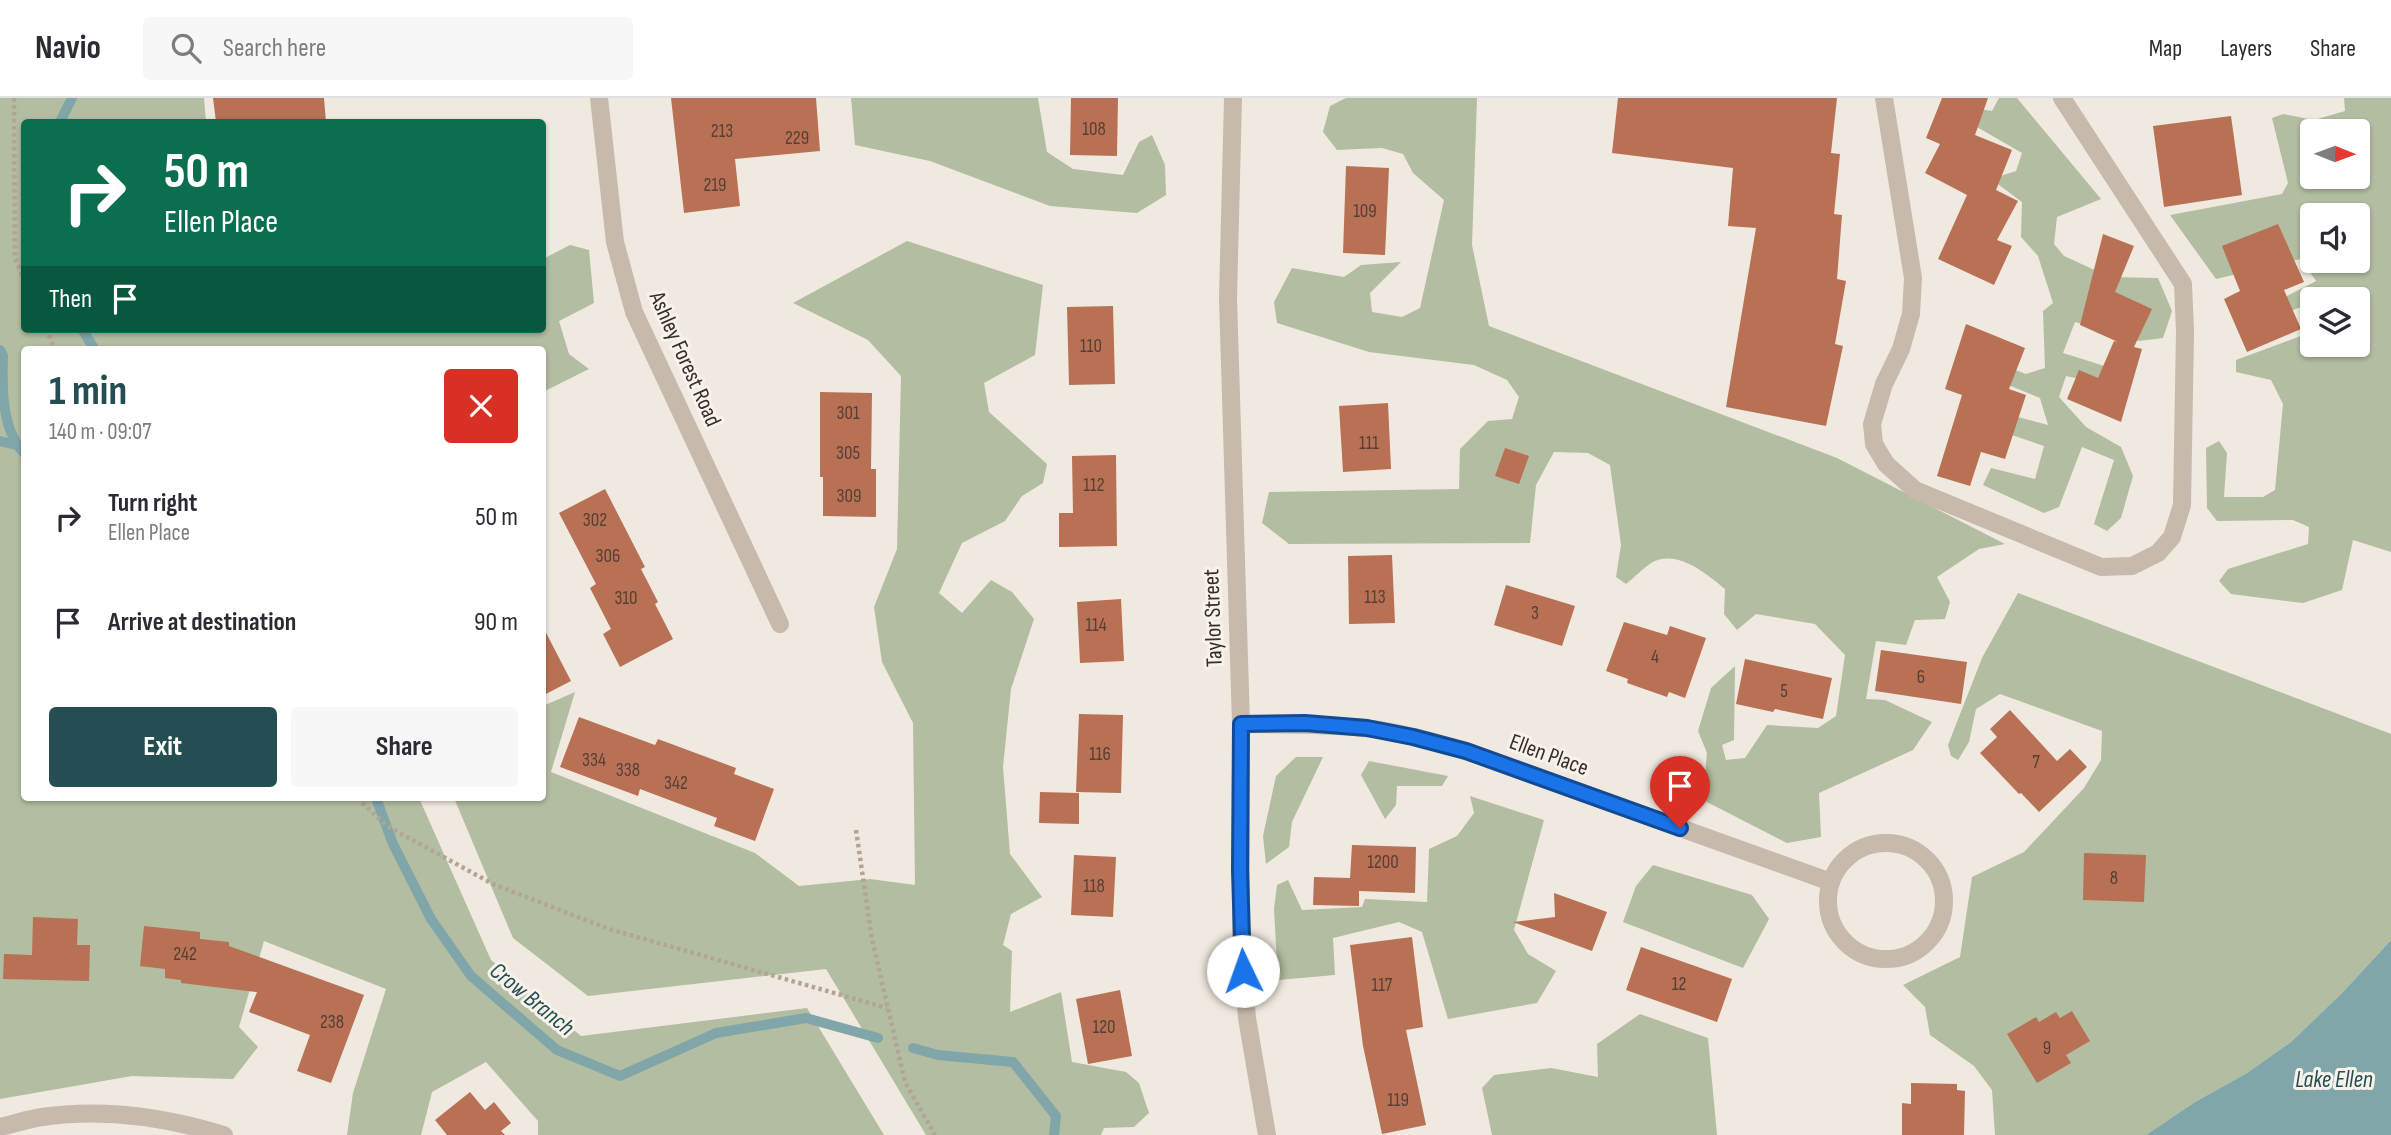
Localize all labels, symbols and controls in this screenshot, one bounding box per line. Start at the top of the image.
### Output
search box [143,17,633,80]
text: Navio [35,28,101,68]
icon: search [167,29,205,67]
text: Search here [223,33,326,64]
text: Map [2149,34,2182,63]
text: Layers [2220,34,2272,63]
text: Share [2310,34,2356,63]
house number: 108 [1082,118,1106,141]
north arrow [2300,119,2370,189]
map controls [2300,119,2370,357]
house number: 213 [711,120,733,143]
house number: 229 [785,127,809,150]
text: 50 m [164,143,249,202]
icon: right [49,147,140,238]
house number: 219 [704,174,726,197]
house number: 109 [1353,200,1377,223]
text: Ellen Place [164,203,278,242]
button: sound [2300,203,2370,273]
icon: arrive [106,280,144,318]
text: Then [49,284,92,315]
street label: Ashley Forest Road [642,286,727,431]
button: layers [2300,287,2370,357]
house number: 110 [1080,335,1102,358]
text: 1 min [49,366,127,417]
button: close [444,369,518,443]
house number: 301 [836,402,860,425]
text: 140 m · 09:07 [49,418,151,446]
house number: 111 [1359,432,1379,455]
house number: 305 [836,442,860,465]
house number: 112 [1083,474,1105,497]
house number: 309 [837,485,861,508]
text: Turn right [108,488,197,519]
icon: right [49,499,87,537]
text: 50 m [475,502,518,533]
house number: 302 [583,509,607,532]
text: Ellen Place [108,519,190,547]
house number: 306 [596,545,620,568]
street label: Taylor Street [1197,569,1229,667]
house number: 113 [1364,586,1386,609]
house number: 310 [614,587,638,610]
house number: 3 [1531,602,1539,625]
icon: arrive [49,604,87,642]
text: Arrive at destination [108,607,296,638]
text: 90 m [474,607,518,638]
house number: 114 [1085,614,1107,637]
house number: 4 [1651,646,1659,669]
house number: 6 [1917,666,1925,689]
house number: 5 [1780,680,1788,703]
button: Exit [49,707,277,787]
button: Share [291,707,518,787]
street label: Ellen Place [1506,728,1592,782]
house number: 116 [1089,743,1111,766]
house number: 334 [582,749,606,772]
house number: 7 [2032,751,2040,774]
pin [1650,756,1710,828]
house number: 338 [616,759,640,782]
icon: arrive [1661,767,1699,805]
house number: 342 [664,772,688,795]
house number: 1200 [1367,851,1399,874]
house number: 8 [2110,867,2118,890]
house number: 118 [1083,875,1105,898]
position arrow [1206,934,1280,1008]
house number: 242 [173,943,197,966]
water label: Crow Branch [484,956,580,1042]
house number: 12 [1672,973,1686,996]
house number: 117 [1372,974,1393,997]
house number: 238 [320,1011,344,1034]
house number: 120 [1092,1016,1116,1039]
house number: 9 [2043,1037,2051,1060]
water label: Lake Ellen [2295,1065,2373,1094]
house number: 119 [1387,1089,1409,1112]

